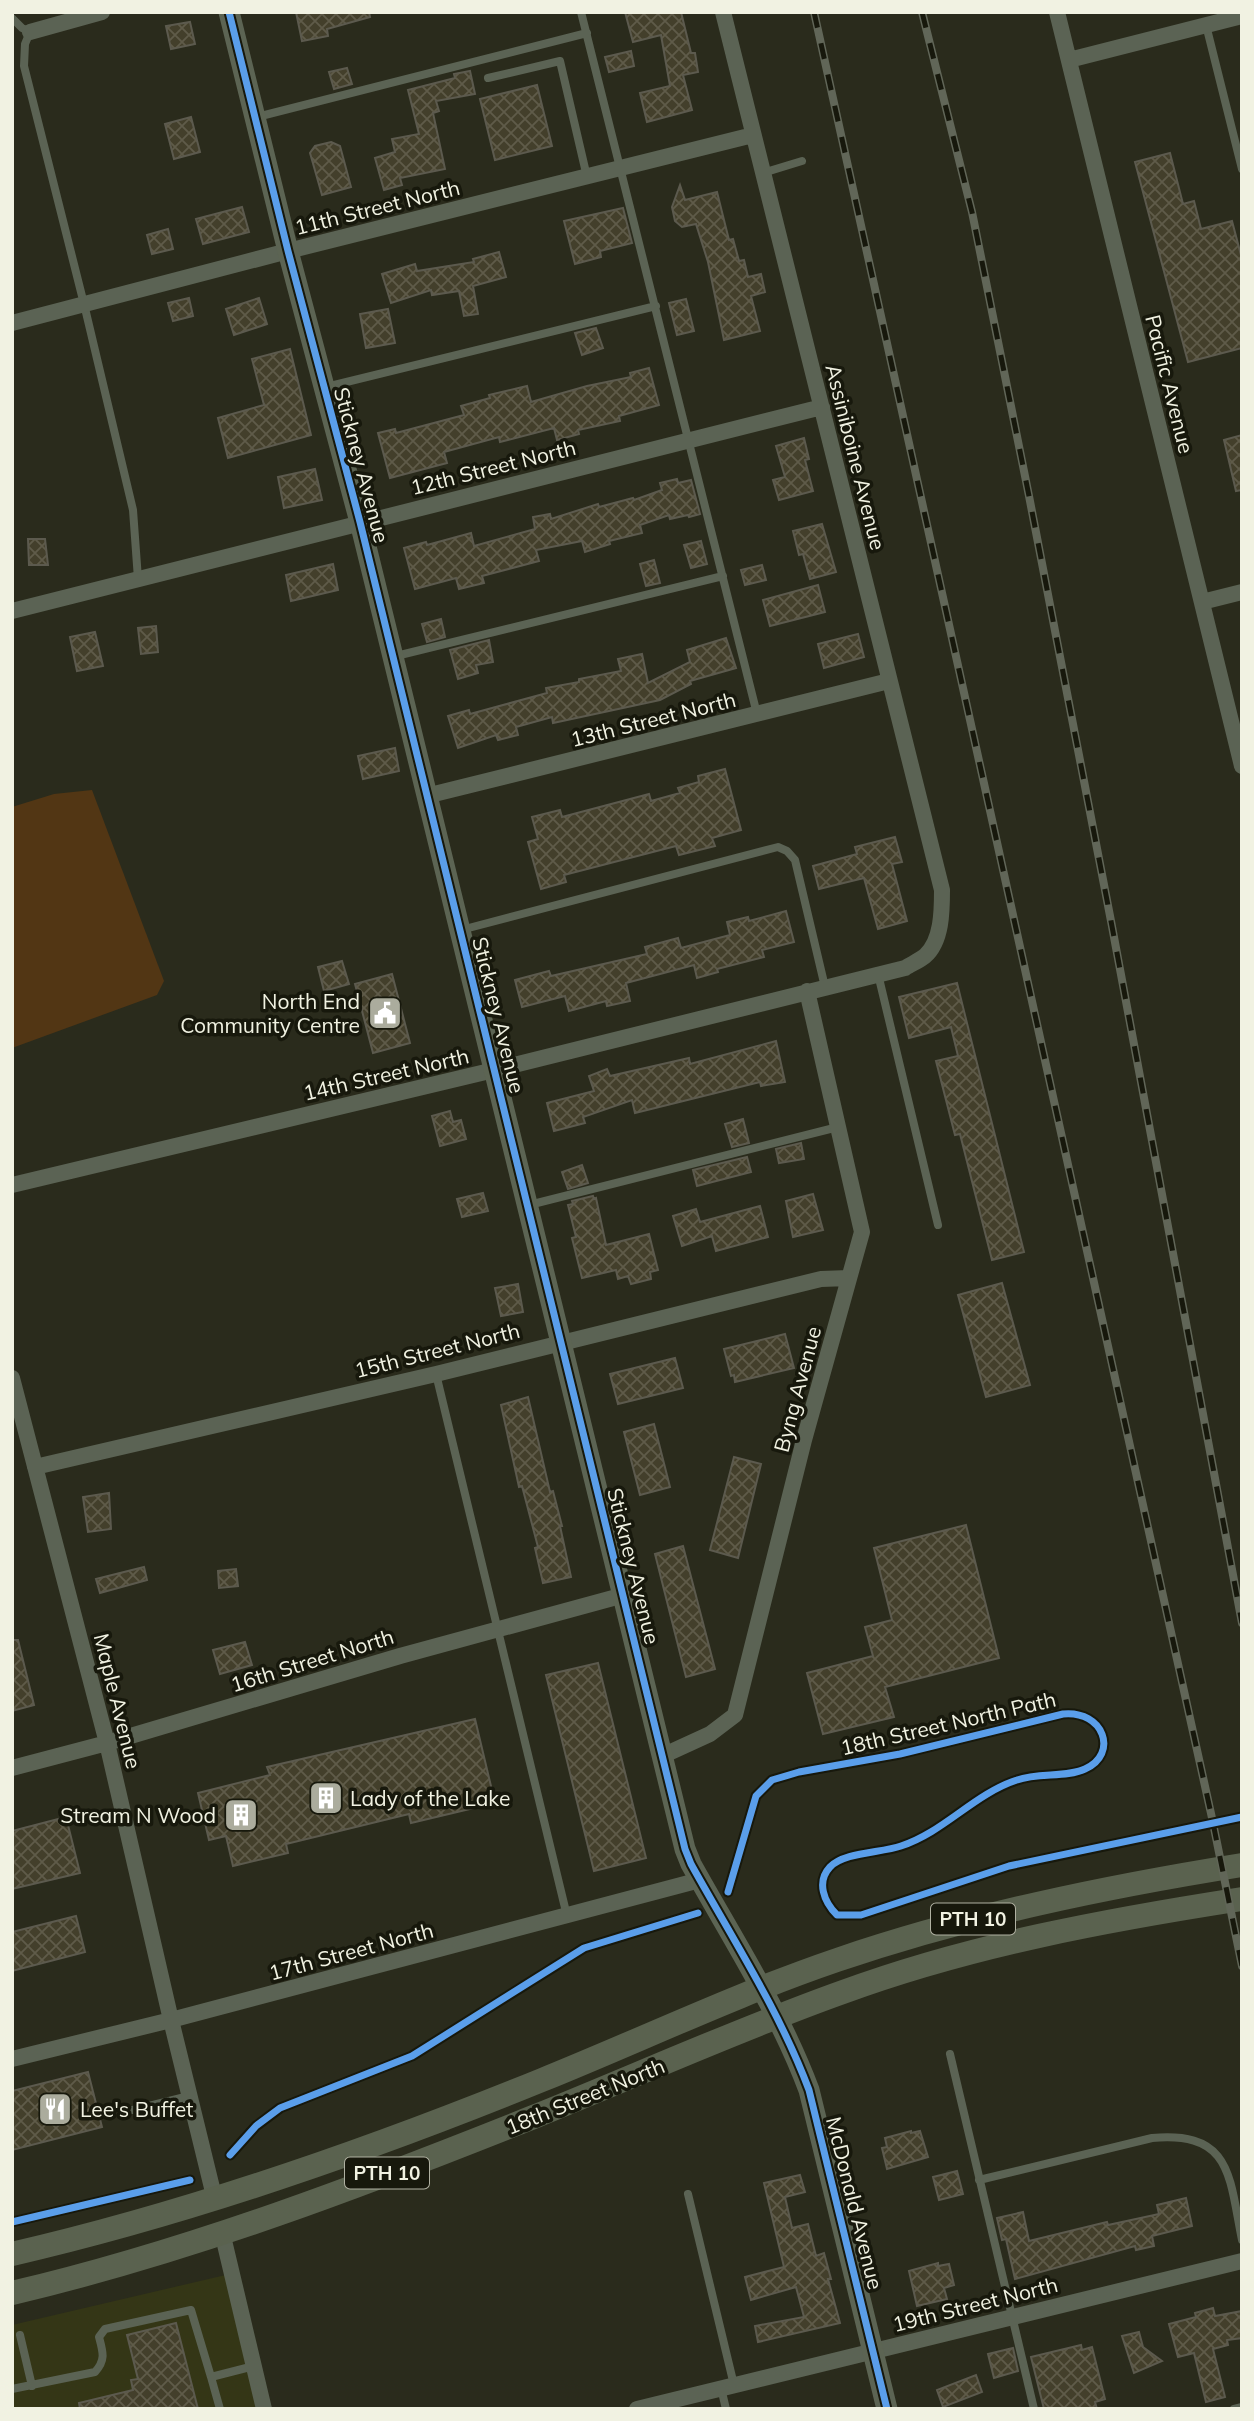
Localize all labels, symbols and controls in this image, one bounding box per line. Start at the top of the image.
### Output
street label: 11th Street North [292,174,462,240]
street label: Pacific Avenue [1140,312,1200,456]
street label: Assiniboine Avenue [820,361,892,553]
street label: Stickney Avenue [329,384,395,546]
street label: 12th Street North [408,434,578,500]
street label: 13th Street North [568,686,738,752]
street label: Stickney Avenue [467,934,531,1096]
place label: North End Community Centre [180,988,360,1038]
public building icon: North End Community Centre [366,994,404,1032]
street label: 14th Street North [301,1042,471,1106]
street label: 15th Street North [352,1317,522,1383]
street label: Byng Avenue [768,1323,826,1455]
street label: Stickney Avenue [602,1485,666,1647]
street label: 16th Street North [227,1623,397,1697]
street label: Maple Avenue [89,1631,147,1771]
street label: 18th Street North Path [838,1686,1058,1760]
building icon: Lady of the Lake [307,1779,345,1817]
place label: Lady of the Lake [350,1785,510,1811]
building icon: Stream N Wood [222,1796,260,1834]
place label: Stream N Wood [60,1802,216,1828]
road number: PTH 10 [931,1904,1015,1935]
street label: 17th Street North [266,1917,436,1985]
street label: 18th Street North [502,2052,668,2140]
restaurant icon: Lee's Buffet [36,2090,74,2128]
place label: Lee's Buffet [80,2096,193,2122]
street label: McDonald Avenue [821,2114,889,2292]
road number: PTH 10 [345,2158,429,2188]
street label: 19th Street North [890,2271,1060,2337]

